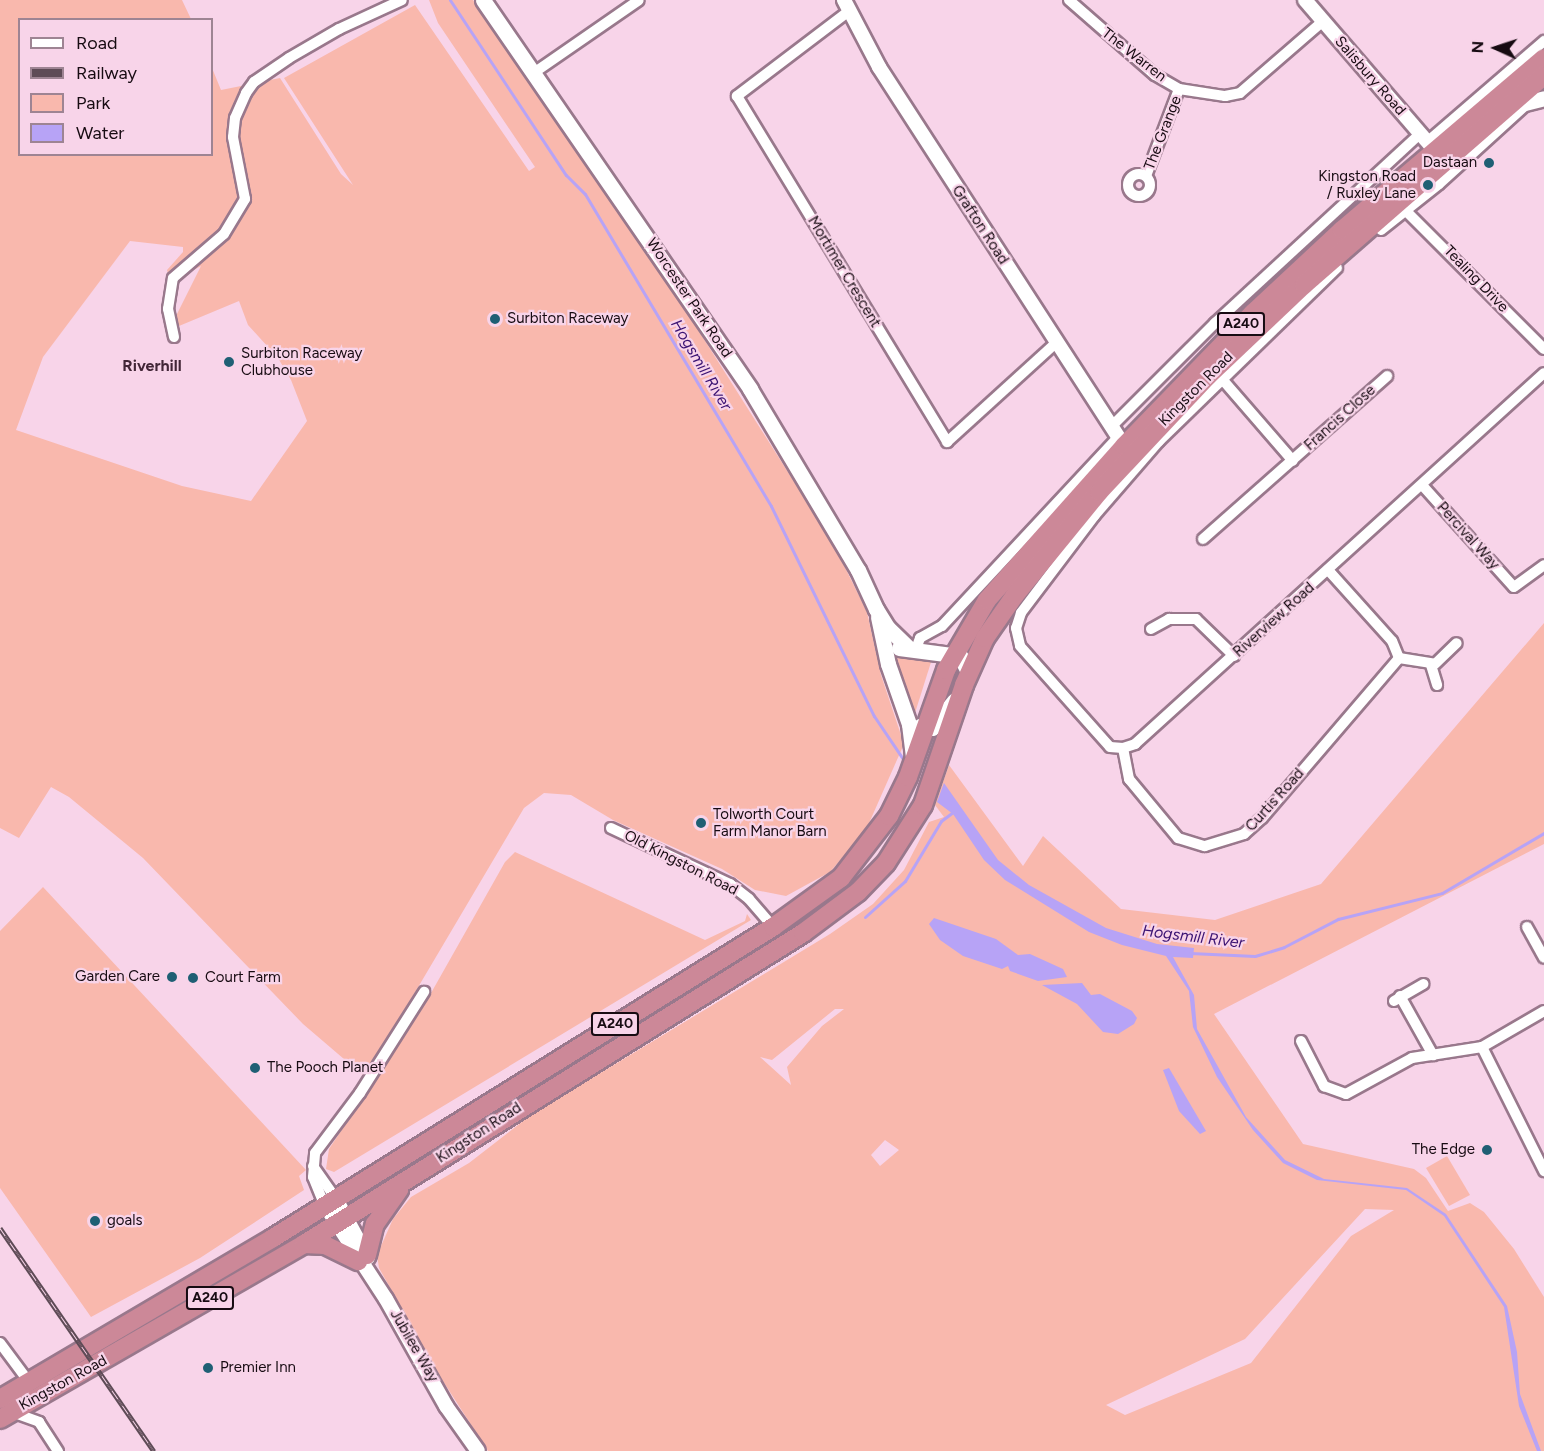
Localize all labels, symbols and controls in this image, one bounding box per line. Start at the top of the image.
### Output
legend [18,18,213,156]
north arrow [1466,18,1526,78]
street label: The Warren [1098,24,1170,86]
text: Road [76,32,117,54]
street label: Salisbury Road [1331,33,1409,119]
text: N [1468,40,1487,54]
text: Railway [76,62,137,84]
text: Park [76,92,110,114]
street label: The Grange [1141,93,1185,173]
text: Water [76,122,124,144]
place label: Dastaan [1423,154,1477,172]
marker: Dastaan [1482,156,1496,170]
place label: Kingston Road / Ruxley Lane [1318,167,1416,202]
marker: Kingston Road / Ruxley Lane [1421,178,1435,192]
street label: Grafton Road [948,182,1012,268]
street label: Mortimer Crescent [804,213,884,331]
street label: Worcester Park Road [642,235,736,361]
street label: Tealing Drive [1440,242,1512,316]
place label: Surbiton Raceway [507,310,628,328]
marker: Surbiton Raceway [488,312,502,326]
road number: A240 [1216,313,1266,335]
water label: Hogsmill River [666,316,736,414]
place label: Surbiton Raceway Clubhouse [241,344,362,379]
street label: Kingston Road [1155,348,1237,430]
marker: Surbiton Raceway Clubhouse [222,355,236,369]
district label: Riverhill [122,356,182,376]
street label: Francis Close [1301,381,1379,455]
street label: Percival Way [1433,498,1503,574]
street label: Riverview Road [1230,579,1318,661]
street label: Curtis Road [1242,765,1308,835]
place label: Tolworth Court Farm Manor Barn [713,805,827,840]
marker: Tolworth Court Farm Manor Barn [694,816,708,830]
street label: Old Kingston Road [621,827,741,899]
water label: Hogsmill River [1141,921,1245,953]
place label: Garden Care [75,968,160,986]
place label: Court Farm [205,969,281,987]
marker: Garden Care [165,970,179,984]
marker: Court Farm [186,971,200,985]
road number: A240 [590,1013,640,1035]
place label: The Pooch Planet [267,1059,384,1077]
marker: The Pooch Planet [248,1061,262,1075]
street label: Kingston Road [433,1099,525,1167]
place label: The Edge [1412,1141,1475,1159]
marker: The Edge [1480,1143,1494,1157]
place label: goals [107,1212,142,1230]
marker: goals [88,1214,102,1228]
road number: A240 [184,1287,236,1309]
street label: Jubilee Way [386,1306,442,1386]
street label: Kingston Road [16,1351,110,1415]
place label: Premier Inn [220,1359,296,1377]
marker: Premier Inn [201,1361,215,1375]

